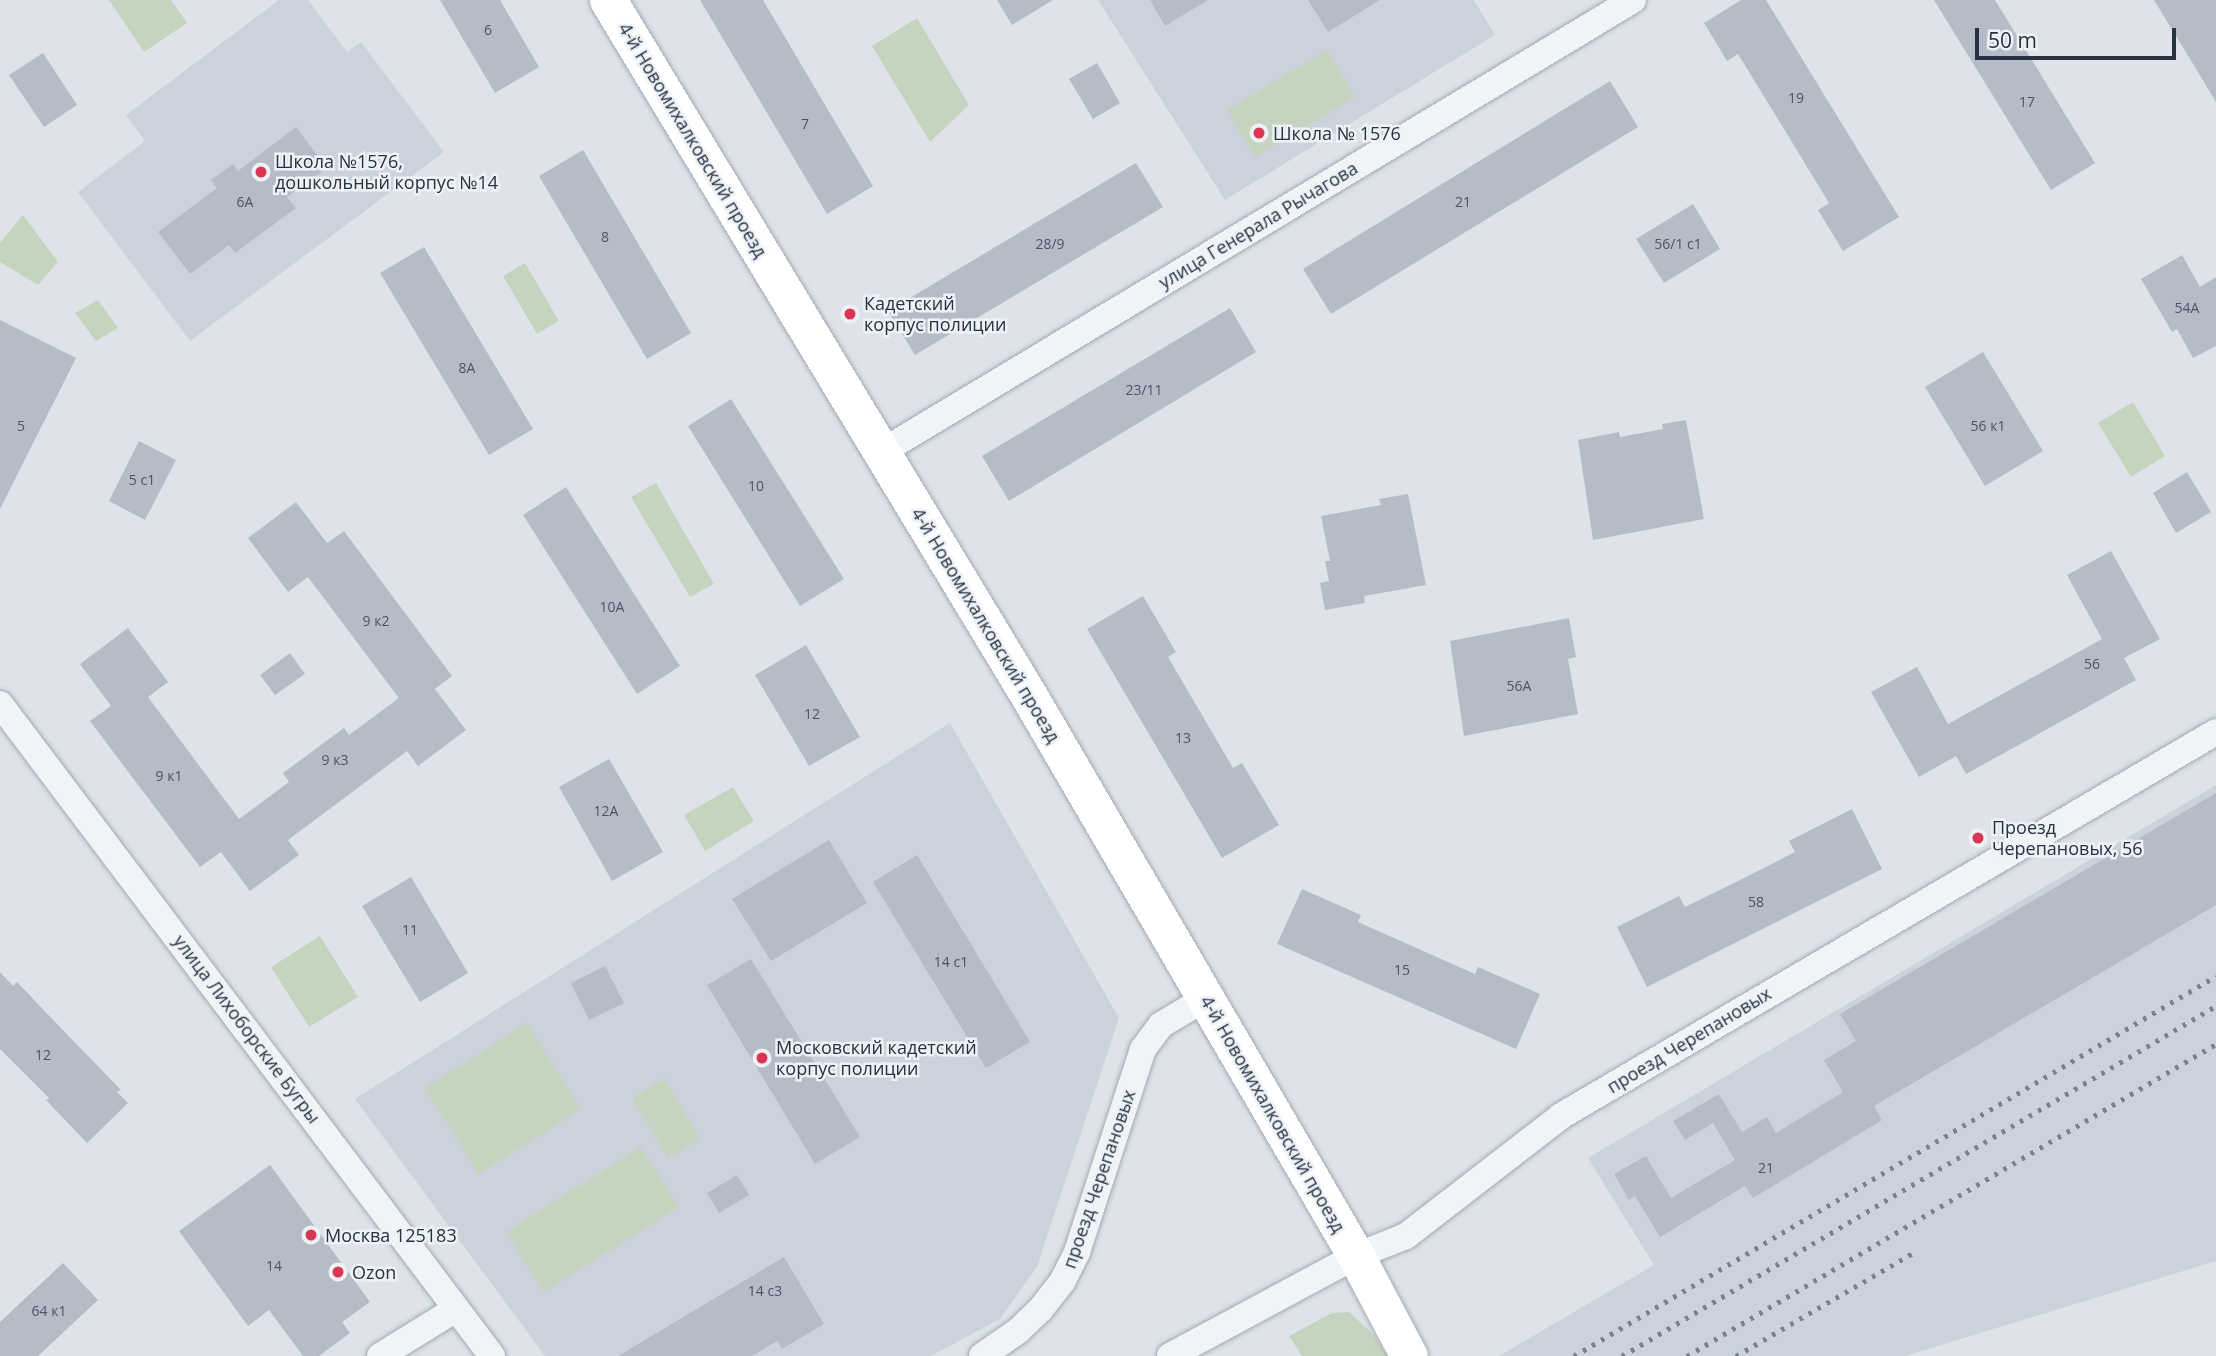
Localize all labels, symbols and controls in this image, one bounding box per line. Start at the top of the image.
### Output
scale bar [1978,14,2179,58]
street label: 4-й Новомихалковский проезд [614,19,772,261]
house number: 6 [484,22,492,38]
text: 50 m [1988,26,2037,54]
house number: 19 [1788,90,1804,106]
house number: 17 [2019,94,2035,110]
house number: 7 [801,116,809,132]
place label: Школа № 1576 [1273,122,1401,144]
marker: Школа № 1576 [1251,125,1267,141]
place label: Школа №1576, дошкольный корпус №14 [275,151,498,194]
street label: улица Генерала Рычагова [1155,157,1361,293]
marker: Школа №1576, дошкольный корпус №14 [253,164,269,180]
house number: 6А [237,194,253,210]
house number: 21 [1455,194,1471,210]
house number: 8 [601,229,609,245]
house number: 28/9 [1035,236,1065,252]
house number: 56/1 с1 [1654,236,1702,252]
place label: Кадетский корпус полиции [864,293,1007,336]
house number: 54А [2175,300,2199,316]
marker: Кадетский корпус полиции [842,306,858,322]
house number: 8А [459,360,475,376]
house number: 23/11 [1125,382,1163,398]
house number: 5 [17,418,25,434]
house number: 56 к1 [1971,418,2005,434]
house number: 5 с1 [129,472,155,488]
house number: 10 [748,478,764,494]
street label: 4-й Новомихалковский проезд [907,504,1065,746]
house number: 10А [600,599,624,615]
house number: 9 к2 [363,613,389,629]
house number: 56 [2084,656,2100,672]
house number: 56А [1507,678,1531,694]
house number: 12 [804,706,820,722]
house number: 13 [1175,730,1191,746]
house number: 9 к3 [322,752,348,768]
house number: 9 к1 [156,768,182,784]
house number: 12А [594,803,618,819]
place label: Проезд Черепановых, 56 [1992,817,2143,860]
marker: Проезд Черепановых, 56 [1970,830,1986,846]
house number: 58 [1748,894,1764,910]
house number: 11 [402,922,418,938]
street label: улица Лихоборские Бугры [169,931,325,1127]
house number: 14 с1 [934,954,968,970]
house number: 15 [1394,962,1410,978]
street label: проезд Черепановых [1603,982,1775,1098]
street label: 4-й Новомихалковский проезд [1196,992,1350,1236]
place label: Московский кадетский корпус полиции [776,1037,977,1080]
house number: 12 [35,1047,51,1063]
marker: Московский кадетский корпус полиции [754,1050,770,1066]
street label: проезд Черепановых [1058,1087,1140,1271]
house number: 21 [1758,1160,1774,1176]
place label: Москва 125183 [325,1224,457,1246]
marker: Москва 125183 [303,1227,319,1243]
house number: 14 [266,1258,282,1274]
place label: Ozon [352,1261,396,1283]
marker: Ozon [330,1264,346,1280]
house number: 14 с3 [748,1283,782,1299]
house number: 64 к1 [32,1303,66,1319]

